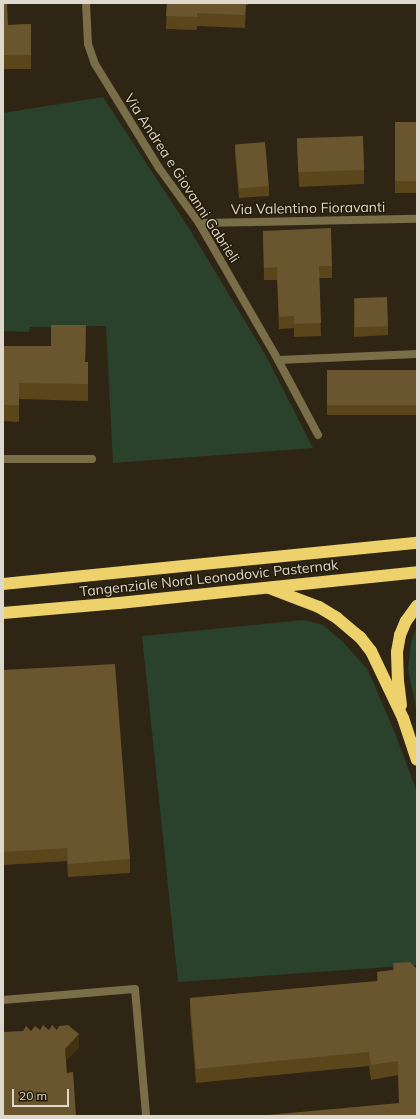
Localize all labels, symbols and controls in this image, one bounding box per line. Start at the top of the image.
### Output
street label: Via Andrea e Giovanni Gabrieli [121,90,243,266]
street label: Via Valentino Fioravanti [231,198,385,218]
street label: Tangenziale Nord Leonodovic Pasternak [79,556,339,600]
scale bar [14,1081,71,1107]
text: 20 m [19,1088,47,1103]

